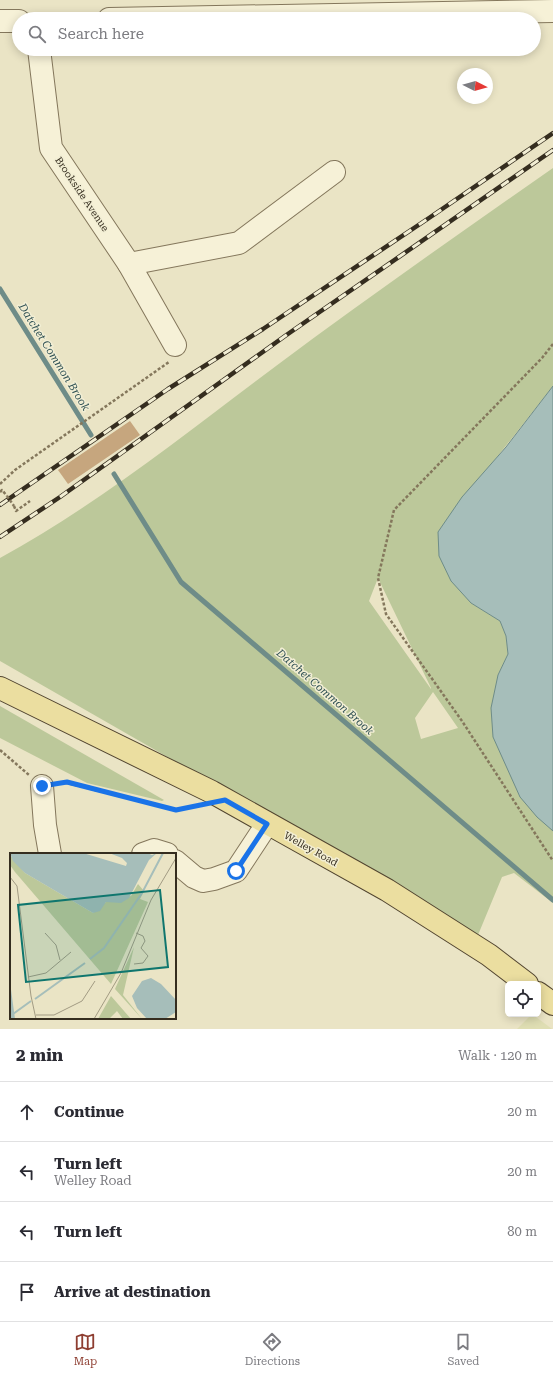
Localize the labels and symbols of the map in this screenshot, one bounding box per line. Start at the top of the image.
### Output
north arrow [457,68,493,104]
street label: Brookside Avenue [53,155,111,234]
water label: Datchet Common Brook [15,300,92,413]
water label: Datchet Common Brook [273,646,376,738]
route end [33,777,51,795]
street label: Welley Road [282,830,340,869]
inset map [10,853,176,1019]
route start [227,862,245,880]

